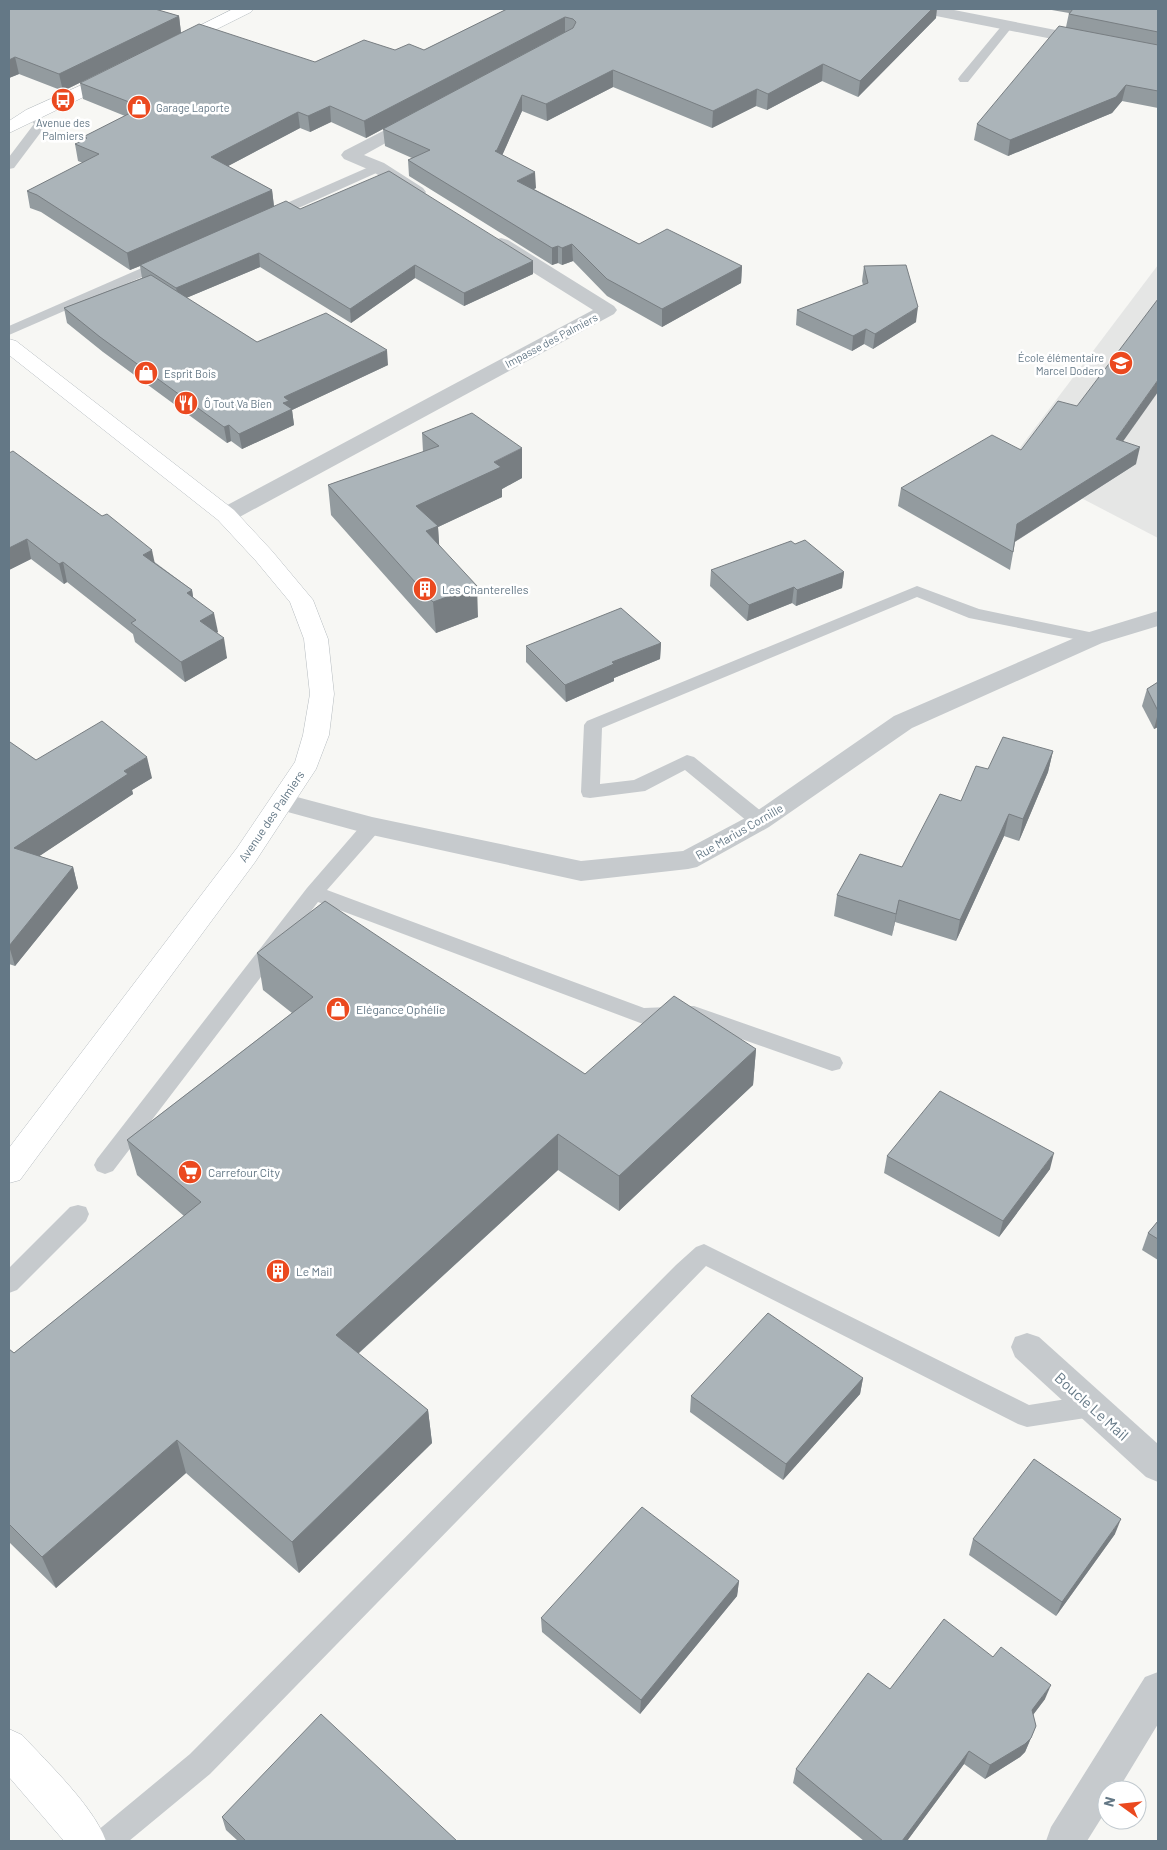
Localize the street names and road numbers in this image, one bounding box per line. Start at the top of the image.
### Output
street label: Impasse des Palmiers [502,310,600,370]
street label: Avenue des Palmiers [235,768,307,864]
street label: Rue Marius Cornille [693,800,785,862]
street label: Boucle Le Mail [1051,1368,1133,1444]

